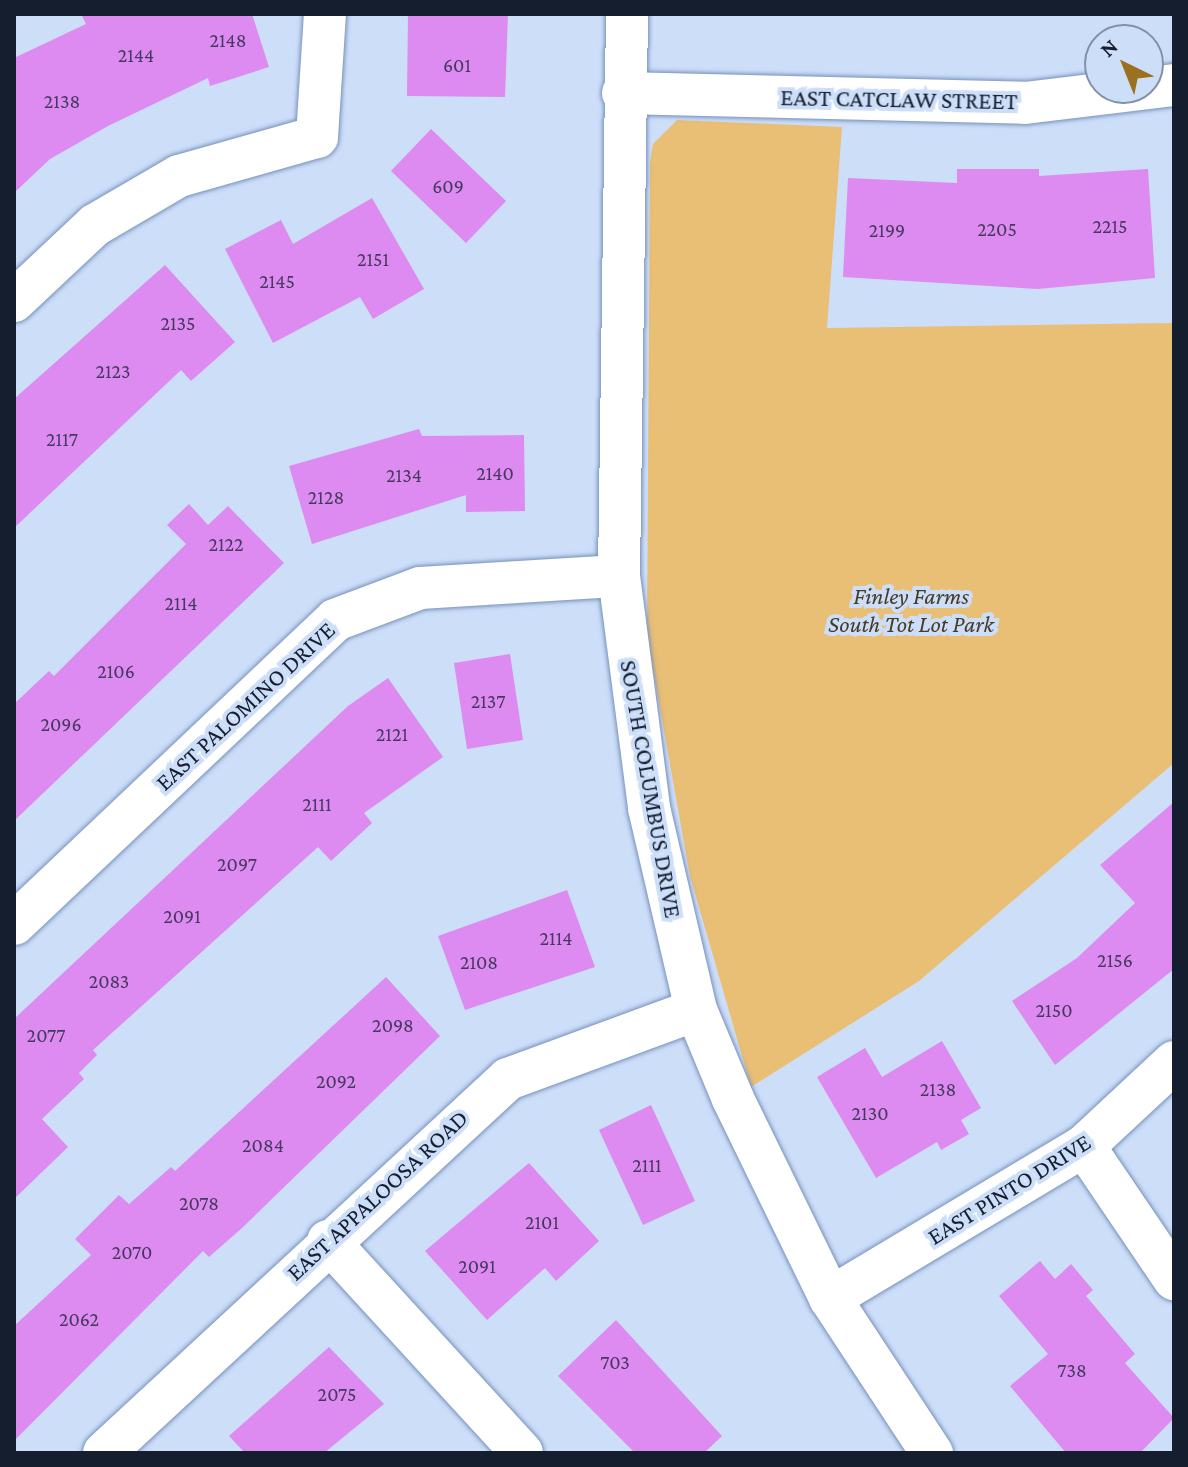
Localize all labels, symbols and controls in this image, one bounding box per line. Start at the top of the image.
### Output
north arrow [1084,24,1164,104]
house number: 2148 [209,28,247,52]
text: N [1095,33,1123,62]
house number: 2144 [118,43,154,67]
house number: 601 [443,53,471,77]
street label: EAST CATCLAW STREET [780,83,1018,115]
house number: 2138 [44,89,80,113]
house number: 609 [432,174,464,198]
house number: 2215 [1092,214,1128,238]
house number: 2205 [977,217,1017,241]
house number: 2199 [869,218,905,242]
house number: 2151 [357,247,389,271]
house number: 2145 [259,269,295,293]
house number: 2135 [160,311,196,335]
house number: 2123 [95,359,131,383]
house number: 2117 [46,427,78,451]
house number: 2140 [476,461,514,485]
house number: 2134 [386,463,422,487]
house number: 2128 [308,485,344,509]
house number: 2122 [208,532,244,556]
park label: Finley Farms South Tot Lot Park [828,582,994,638]
house number: 2114 [164,591,198,615]
street label: EAST PALOMINO DRIVE [149,615,341,797]
street label: SOUTH COLUMBUS DRIVE [614,658,688,920]
house number: 2106 [97,659,135,683]
house number: 2137 [471,689,505,713]
house number: 2096 [40,712,82,736]
house number: 2121 [376,722,408,746]
house number: 2111 [302,792,332,816]
house number: 2097 [217,852,257,876]
house number: 2091 [163,904,201,928]
house number: 2114 [539,926,573,950]
house number: 2156 [1097,948,1133,972]
house number: 2108 [460,950,498,974]
house number: 2083 [89,969,129,993]
house number: 2150 [1036,998,1072,1022]
house number: 2098 [372,1013,414,1037]
house number: 2077 [27,1023,65,1047]
house number: 2092 [316,1069,356,1093]
house number: 2138 [920,1077,956,1101]
house number: 2130 [852,1101,888,1125]
street label: EAST APPALOOSA ROAD [280,1103,474,1287]
street label: EAST PINTO DRIVE [922,1127,1096,1251]
house number: 2084 [242,1133,284,1157]
house number: 2111 [632,1153,662,1177]
house number: 2078 [179,1191,219,1215]
house number: 2101 [525,1210,559,1234]
house number: 2070 [112,1240,152,1264]
house number: 2091 [458,1254,496,1278]
house number: 2062 [59,1307,99,1331]
house number: 703 [600,1350,630,1374]
house number: 738 [1057,1358,1087,1382]
house number: 2075 [318,1382,356,1406]

